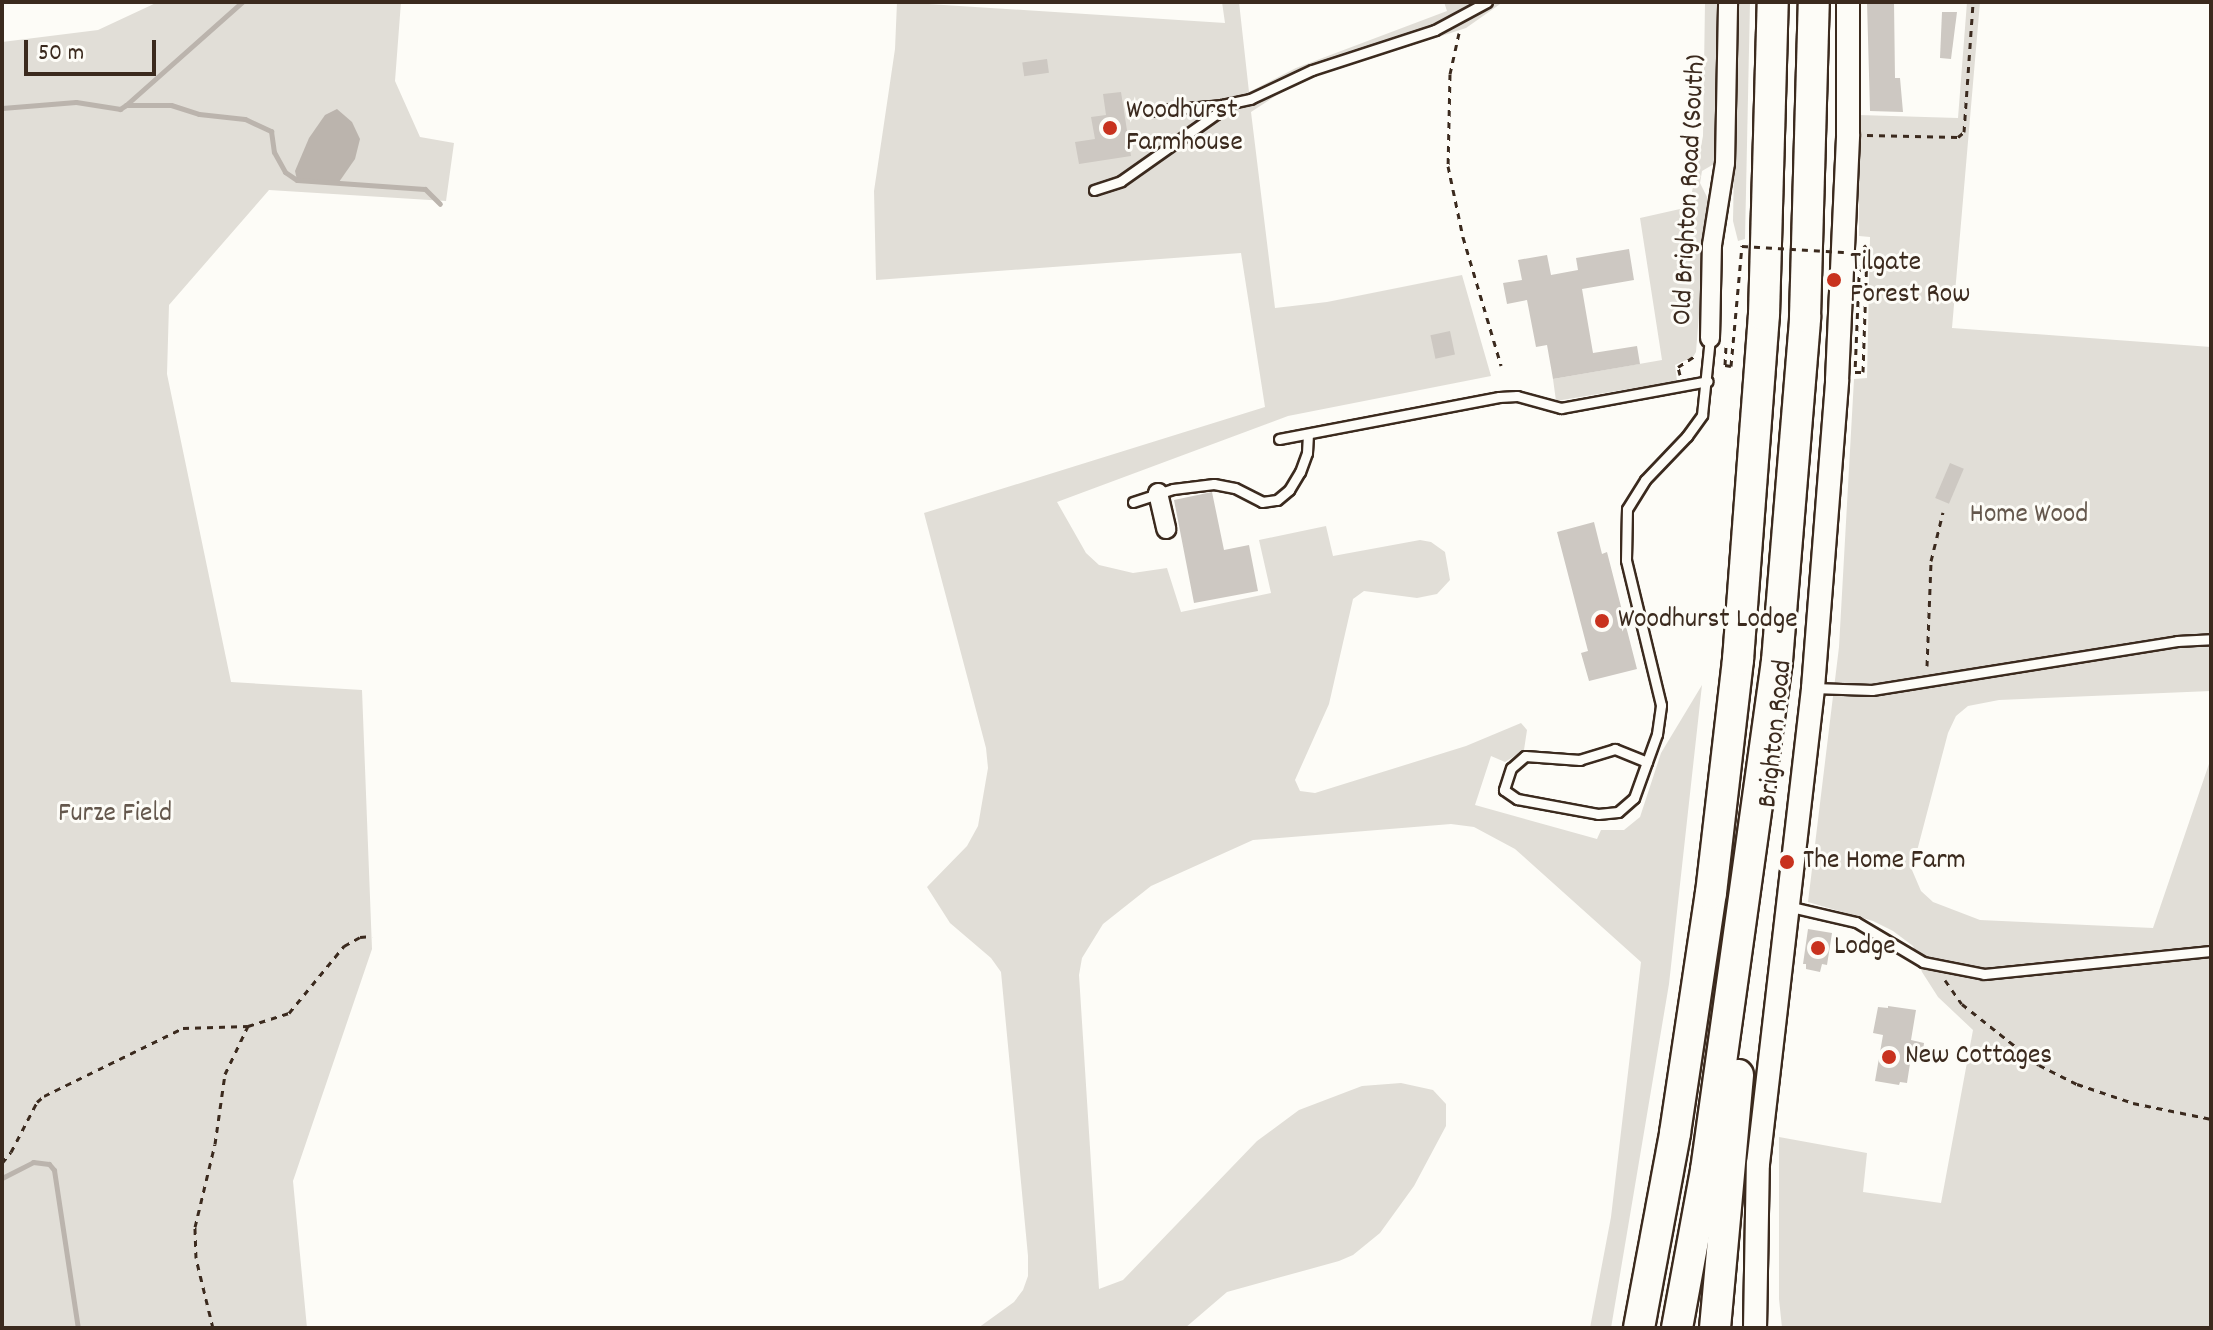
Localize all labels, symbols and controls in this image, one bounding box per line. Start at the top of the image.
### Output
scale bar [28,24,160,74]
text: 50 m [38,37,84,71]
street label: Old Brighton Road (South) [1667,54,1715,326]
place label: Woodhurst Farmhouse [1126,95,1243,161]
marker: Woodhurst Farmhouse [1101,119,1119,137]
place label: Tilgate Forest Row [1850,247,1970,313]
marker: Tilgate Forest Row [1825,271,1843,289]
park label: Home Wood [1970,499,2088,533]
place label: Woodhurst Lodge [1618,604,1798,638]
marker: Woodhurst Lodge [1593,612,1611,630]
street label: Brighton Road [1753,658,1801,810]
park label: Furze Field [58,798,172,832]
place label: The Home Farm [1803,845,1966,879]
marker: The Home Farm [1778,853,1796,871]
place label: Lodge [1834,931,1896,965]
marker: Lodge [1809,939,1827,957]
place label: New Cottages [1905,1040,2052,1074]
marker: New Cottages [1880,1048,1898,1066]

